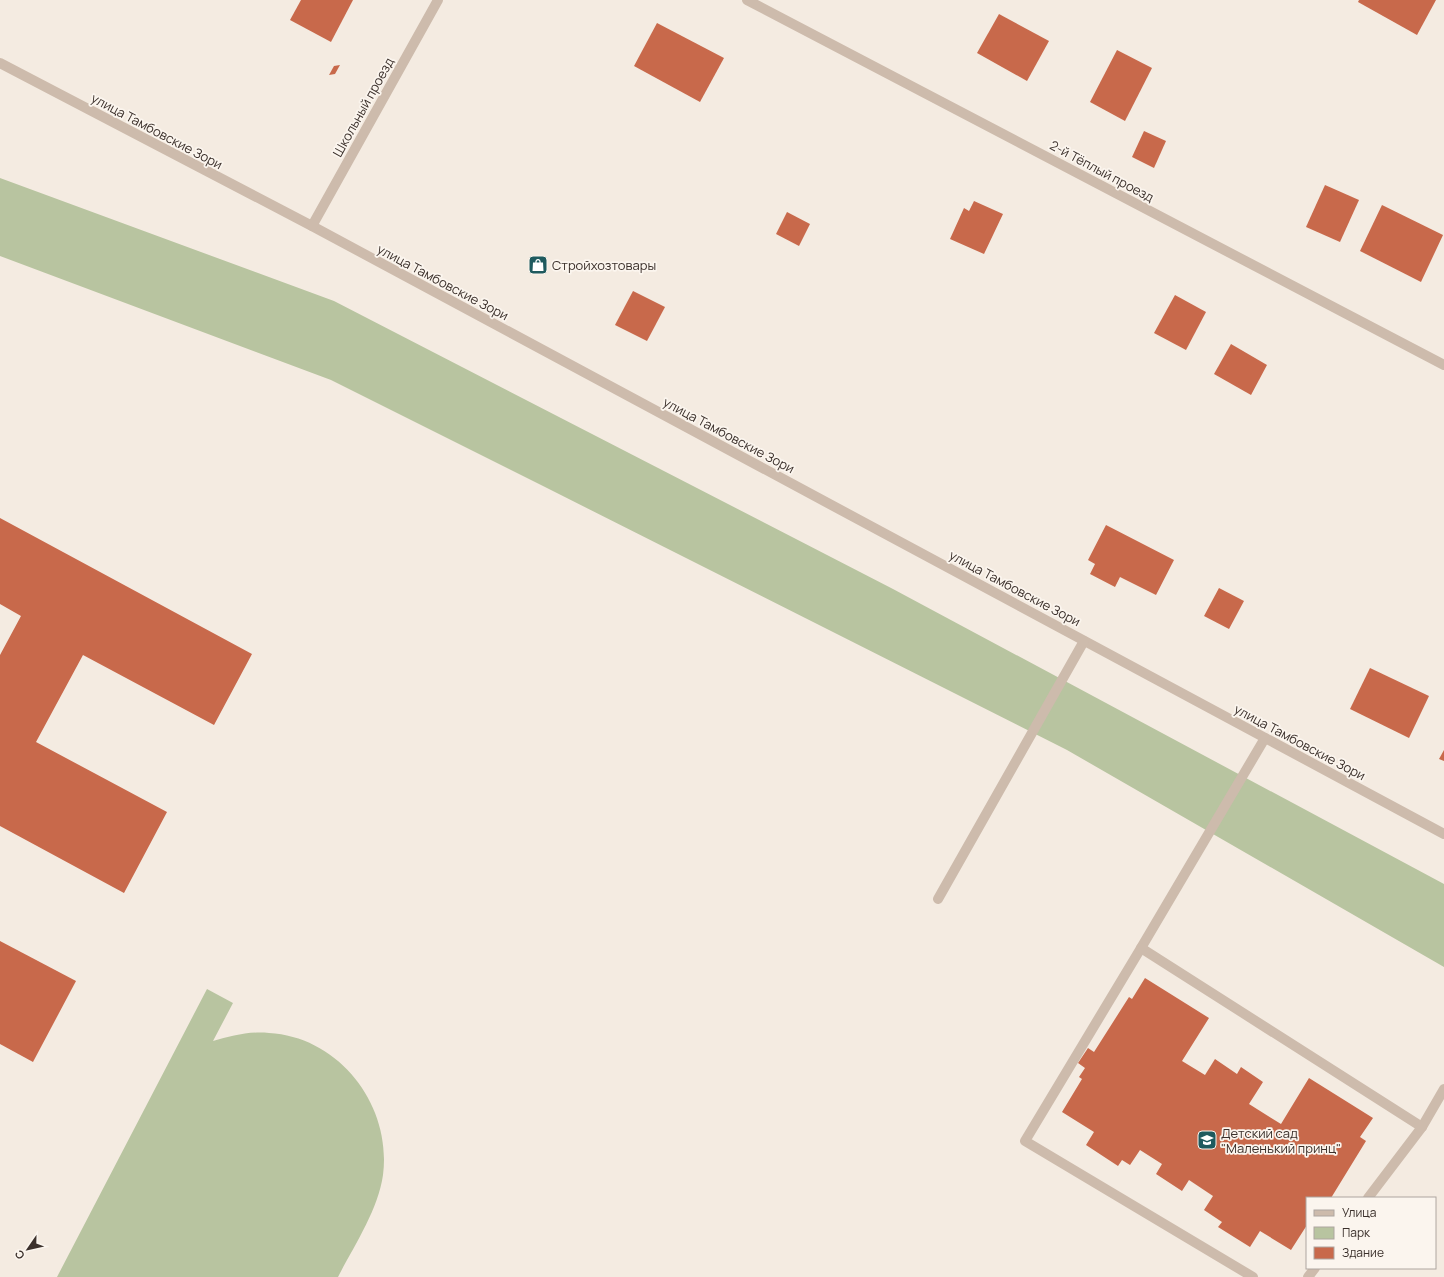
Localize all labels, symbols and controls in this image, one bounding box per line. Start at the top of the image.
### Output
street label: Школьный проезд [328,54,398,160]
street label: улица Тамбовские Зори [88,89,226,173]
street label: 2-й Тёплый проезд [1047,136,1157,206]
street label: улица Тамбовские Зори [374,240,512,324]
shop icon: Стройхозтовары [527,254,549,276]
place label: Стройхозтовары [552,256,656,274]
street label: улица Тамбовские Зори [660,393,798,477]
street label: улица Тамбовские Зори [946,546,1084,630]
street label: улица Тамбовские Зори [1231,700,1369,784]
place label: Детский сад "Маленький принц" [1221,1124,1341,1157]
school or university icon: Детский сад "Маленький принц" [1196,1129,1218,1151]
legend [1306,1197,1436,1269]
text: Улица [1342,1204,1376,1221]
text: Парк [1342,1224,1371,1241]
north arrow [8,1229,48,1269]
text: Здание [1342,1244,1384,1261]
text: С [11,1247,28,1262]

